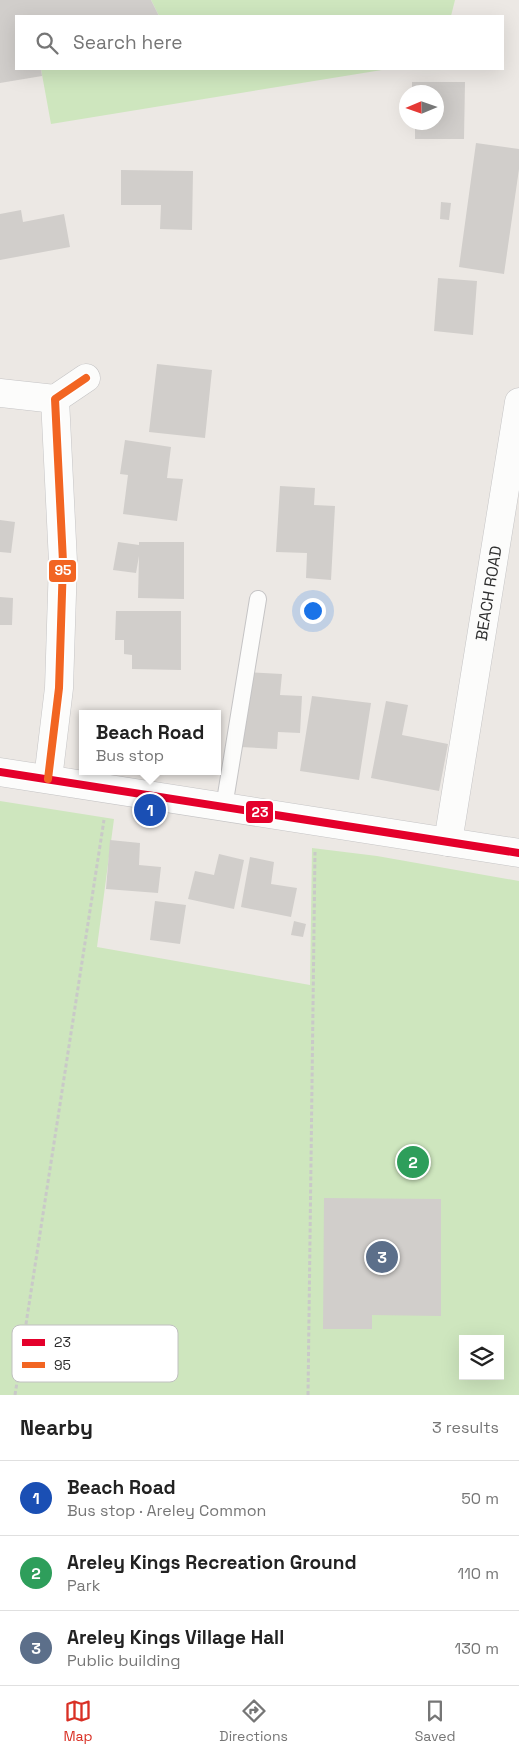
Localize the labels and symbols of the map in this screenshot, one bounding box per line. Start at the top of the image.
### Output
north arrow [399,85,444,130]
street label: BEACH ROAD [471,544,507,642]
line badge: 95 [48,559,77,583]
text: 95 [54,561,72,579]
your location [300,598,326,624]
pin: 1 [134,791,166,829]
line badge: 23 [245,800,274,824]
text: 23 [252,803,268,821]
pin: 2 [397,1143,429,1181]
pin: 3 [366,1238,398,1276]
legend [12,1325,178,1382]
text: 23 [54,1333,71,1351]
text: 95 [54,1356,71,1374]

